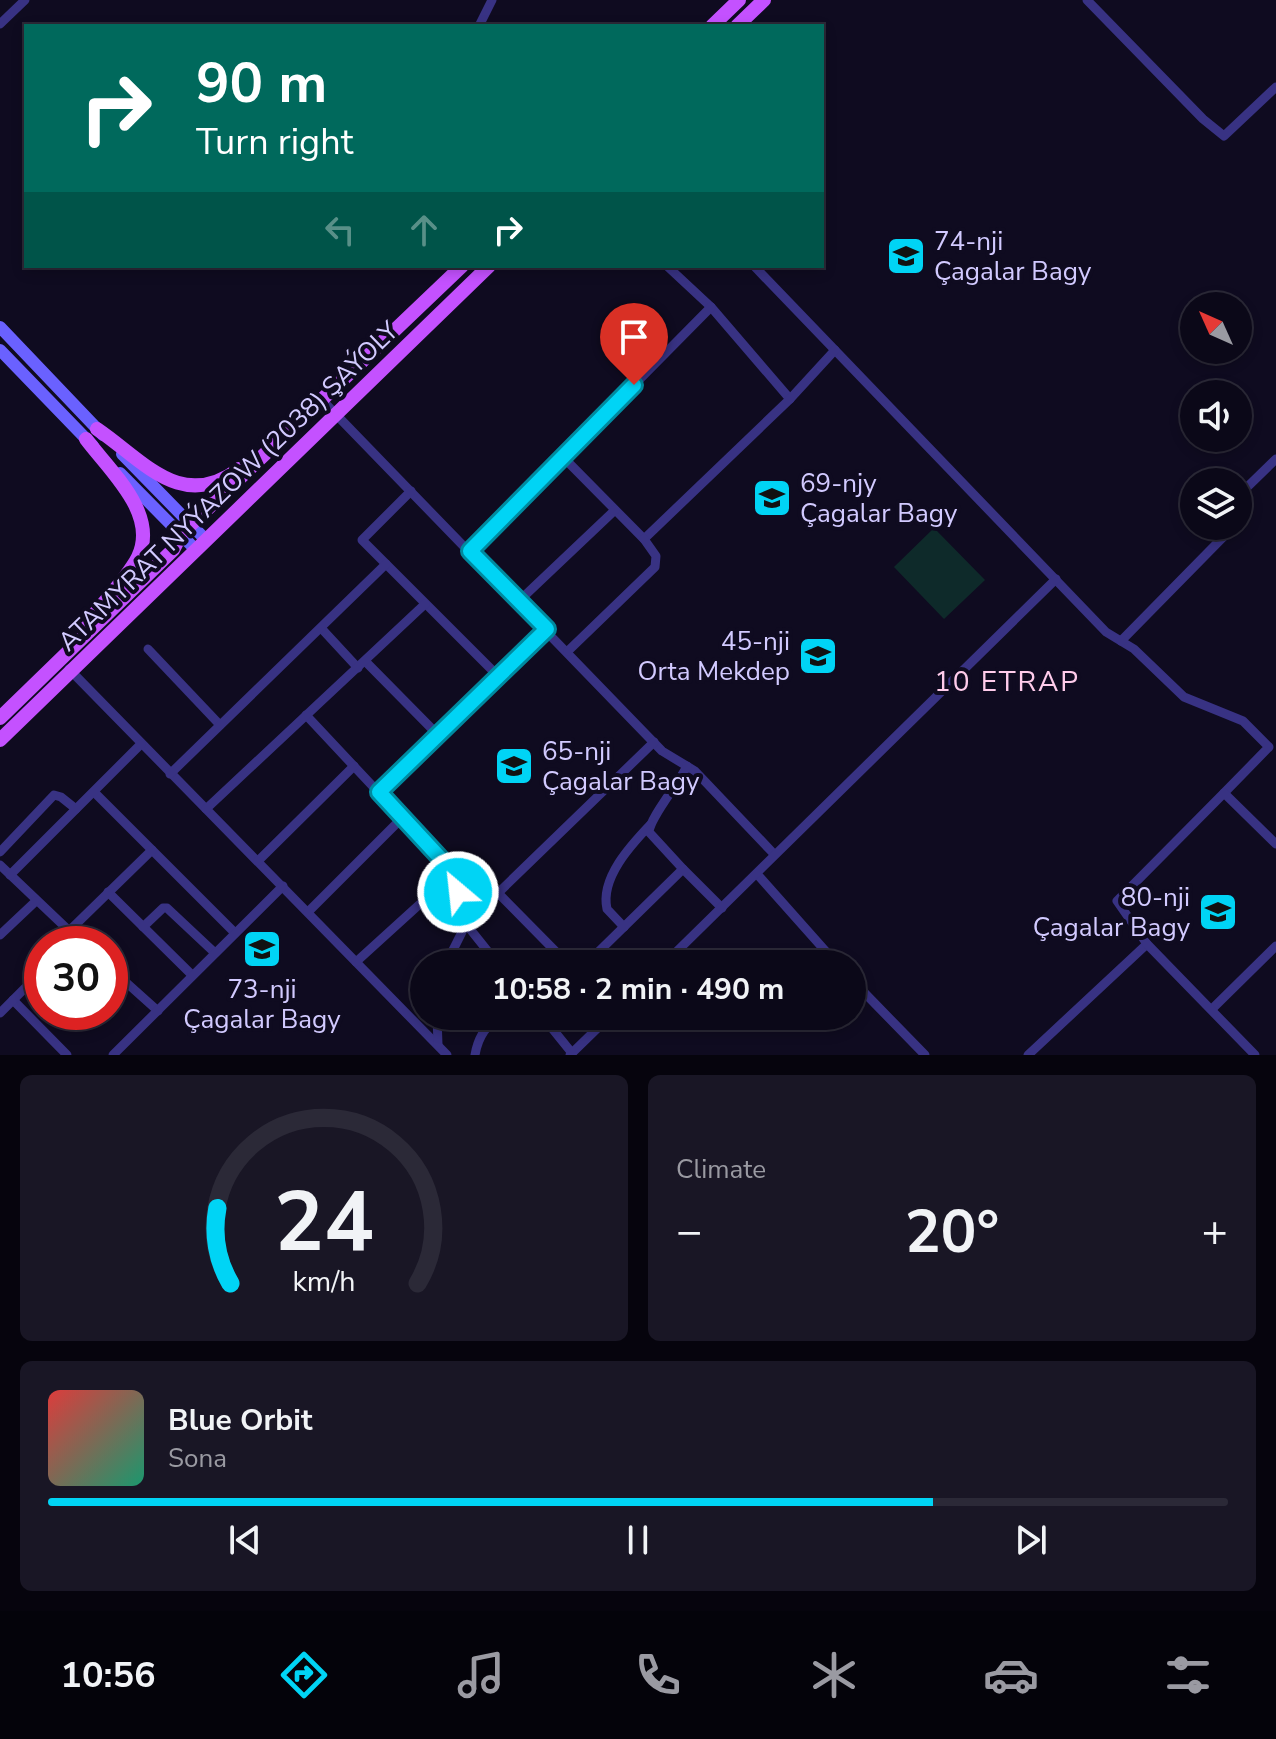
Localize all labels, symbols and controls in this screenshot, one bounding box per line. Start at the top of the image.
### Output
text: 90 m [196,45,327,122]
icon: right [64,56,168,160]
text: Turn right [196,118,353,167]
icon: left [318,208,362,252]
icon: ahead [402,208,446,252]
icon: right [486,208,530,252]
place label: 74-nji Çagalar Bagy [934,224,1092,289]
school or university icon: 74-nji Çagalar Bagy [885,235,927,277]
north arrow [1180,292,1252,364]
map controls [1180,292,1252,540]
pin [600,303,668,385]
street label: ATAMYRAT NYÝAZOW (2038) ŞAÝOLY [50,313,407,659]
icon: arrive [612,315,656,359]
button: sound [1180,380,1252,452]
place label: 69-njy Çagalar Bagy [800,466,958,531]
button: layers [1180,468,1252,540]
school or university icon: 69-njy Çagalar Bagy [751,477,793,519]
place label: 45-nji Orta Mekdep [638,624,790,689]
school or university icon: 45-nji Orta Mekdep [797,635,839,677]
district label: 10 ETRAP [934,663,1080,701]
place label: 65-nji Çagalar Bagy [542,734,700,799]
school or university icon: 65-nji Çagalar Bagy [493,745,535,787]
position arrow [416,850,500,934]
place label: 80-nji Çagalar Bagy [1033,880,1191,945]
school or university icon: 80-nji Çagalar Bagy [1197,891,1239,933]
speed limit sign: 30 [24,926,128,1030]
school or university icon: 73-nji Çagalar Bagy [241,928,283,970]
text: 10:58 · 2 min · 490 m [492,969,784,1010]
place label: 73-nji Çagalar Bagy [183,972,341,1037]
text: Climate [676,1152,766,1187]
text: 24 [274,1166,374,1279]
text: 20° [905,1191,999,1273]
text: − [676,1202,702,1262]
text: + [1202,1202,1228,1262]
text: km/h [293,1262,355,1301]
text: Blue Orbit [168,1400,312,1441]
text: Sona [168,1441,227,1476]
icon: previous [223,1518,267,1562]
icon: pause [616,1518,660,1562]
icon: next [1009,1518,1053,1562]
icon: directions [276,1647,332,1703]
icon: music [453,1647,509,1703]
icon: phone [630,1647,686,1703]
icon: climate [806,1647,862,1703]
icon: car [983,1647,1039,1703]
icon: filters [1160,1647,1216,1703]
text: 10:56 [60,1651,156,1700]

